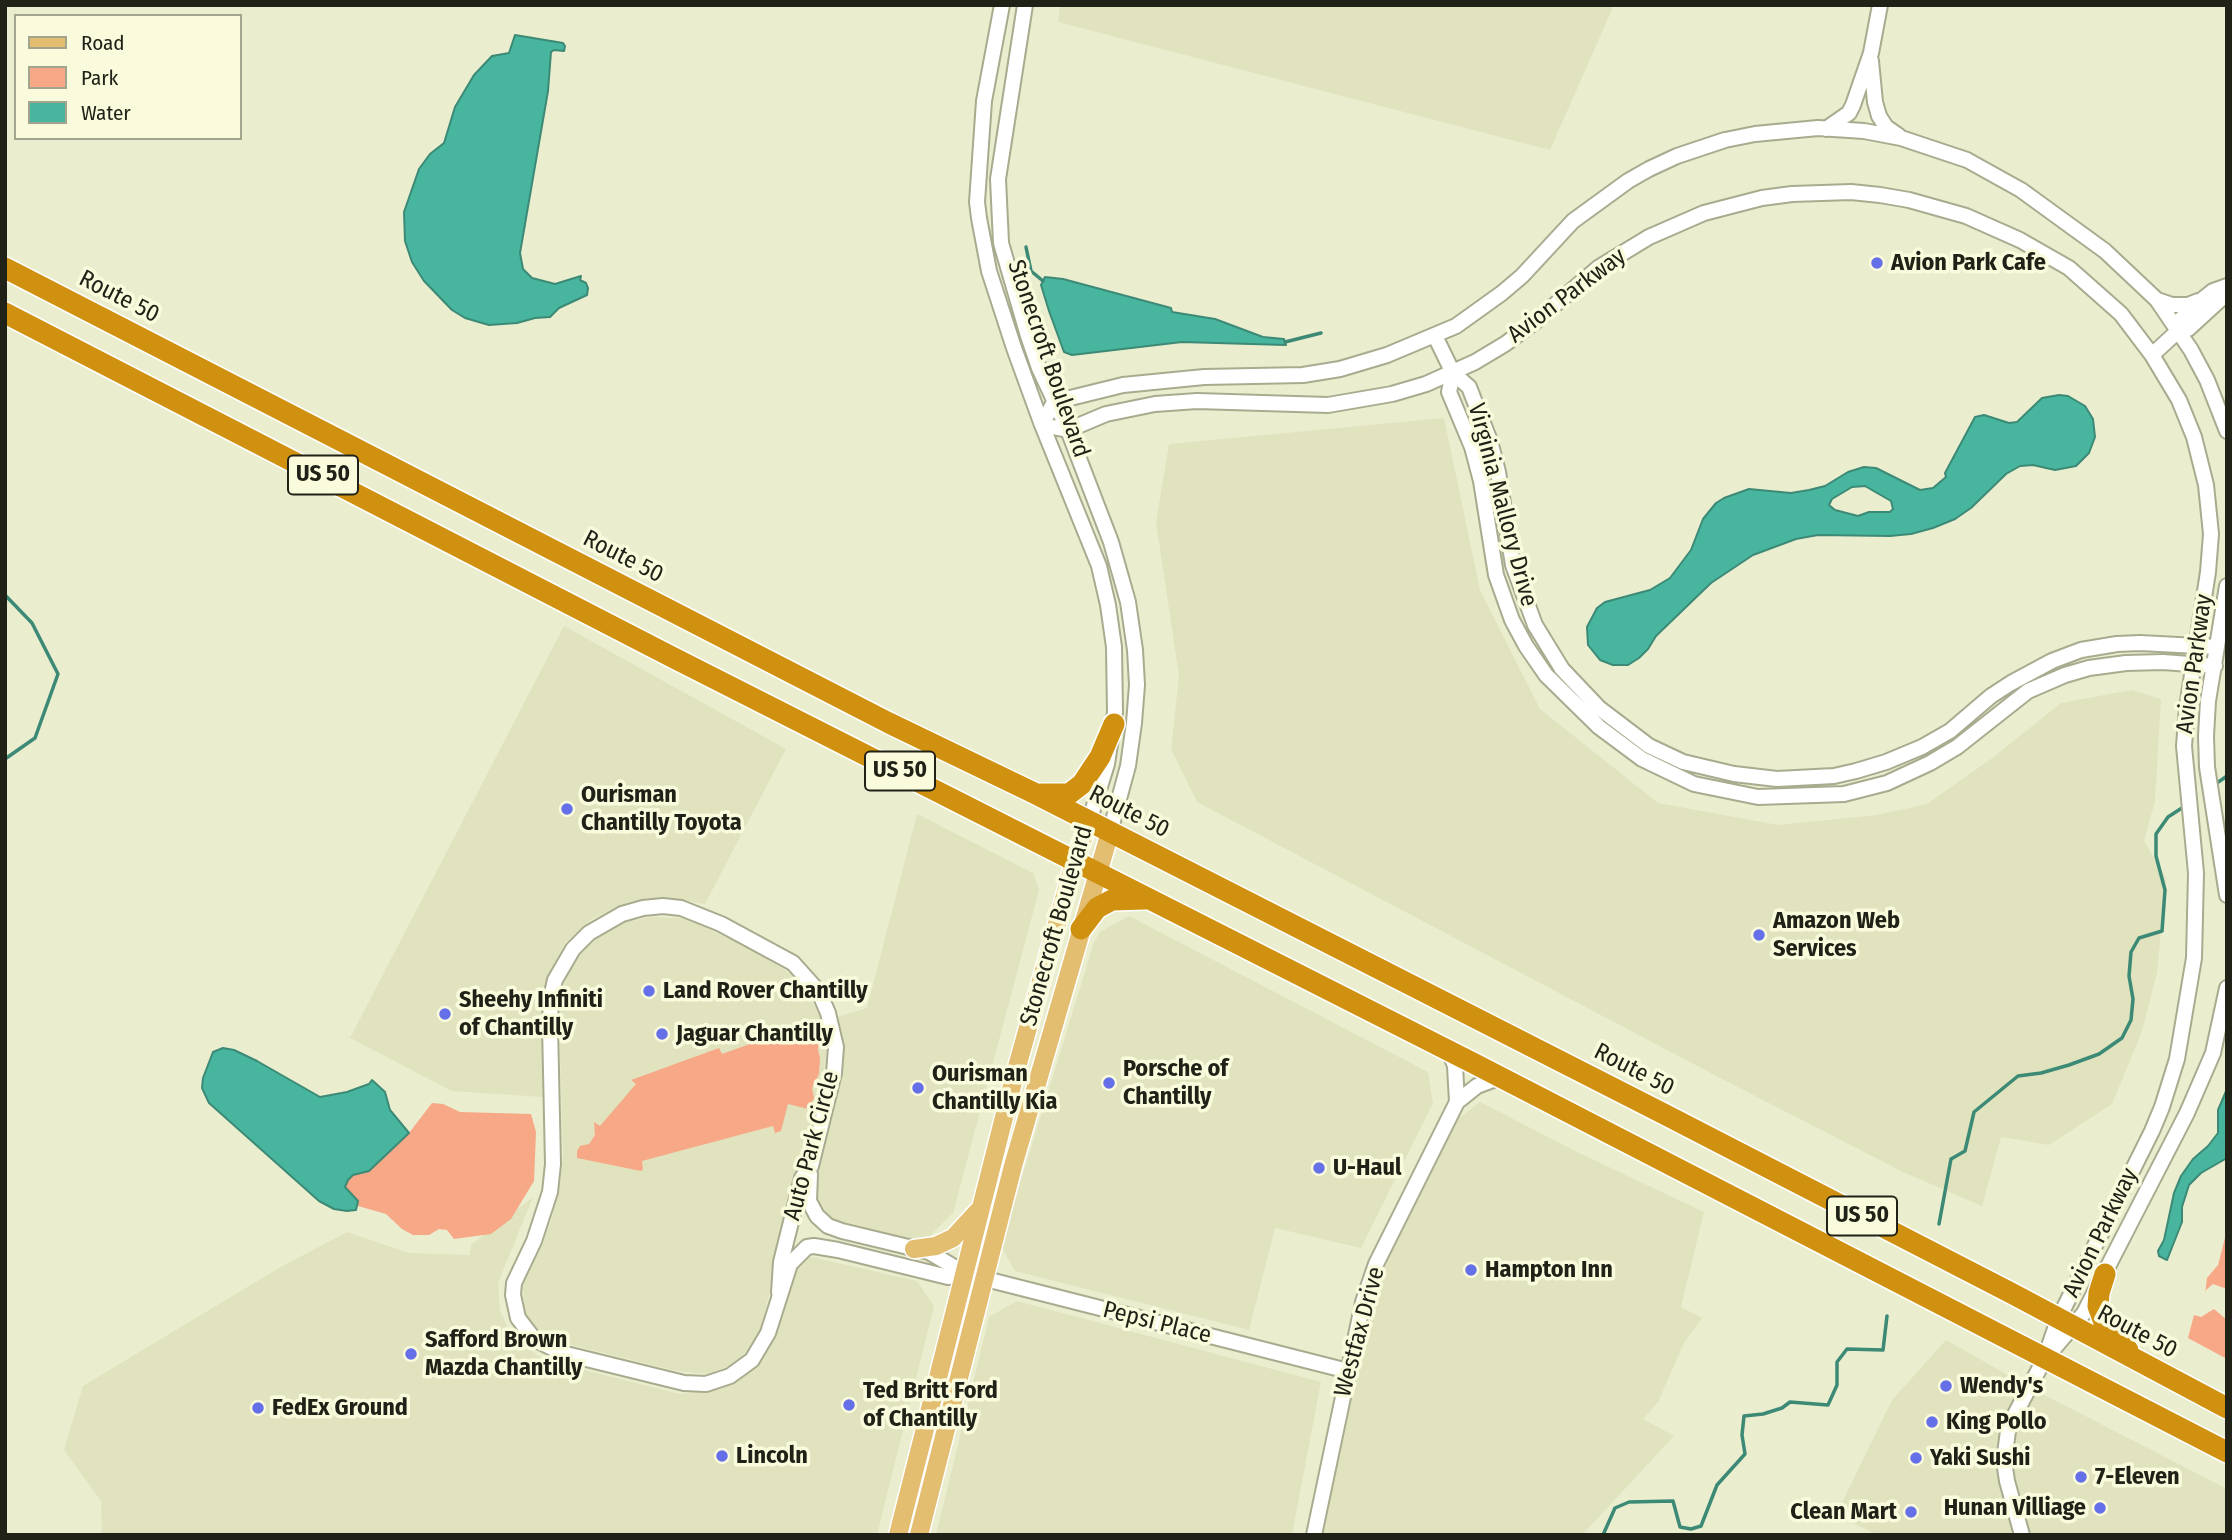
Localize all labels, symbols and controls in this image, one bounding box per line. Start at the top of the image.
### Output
legend [14,14,242,140]
text: Road [81,30,125,56]
text: Park [81,65,118,91]
text: Water [81,100,131,126]
street label: Avion Parkway [1502,242,1632,350]
place label: Avion Park Cafe [1891,249,2046,277]
marker: Avion Park Cafe [1869,255,1885,271]
street label: Stonecroft Boulevard [1001,256,1095,462]
street label: Route 50 [74,265,164,329]
street label: Virginia Mallory Drive [1461,400,1543,610]
road number: US 50 [288,456,358,495]
street label: Route 50 [578,525,668,589]
street label: Avion Parkway [2171,592,2219,736]
road number: US 50 [865,751,935,790]
street label: Route 50 [1084,780,1174,844]
place label: Ourisman Chantilly Toyota [581,781,742,837]
marker: Ourisman Chantilly Toyota [559,801,575,817]
street label: Stonecroft Boulevard [1015,823,1099,1029]
place label: Amazon Web Services [1773,907,1900,963]
marker: Amazon Web Services [1751,927,1767,943]
place label: Land Rover Chantilly [663,977,868,1005]
marker: Land Rover Chantilly [641,983,657,999]
place label: Sheehy Infiniti of Chantilly [459,986,603,1042]
marker: Sheehy Infiniti of Chantilly [437,1006,453,1022]
place label: Jaguar Chantilly [676,1020,833,1048]
marker: Jaguar Chantilly [654,1026,670,1042]
street label: Route 50 [1589,1038,1679,1102]
place label: Porsche of Chantilly [1123,1055,1228,1111]
place label: Ourisman Chantilly Kia [932,1060,1057,1116]
street label: Auto Park Circle [778,1068,846,1224]
marker: Porsche of Chantilly [1101,1075,1117,1091]
marker: Ourisman Chantilly Kia [910,1080,926,1096]
place label: U-Haul [1333,1154,1401,1182]
marker: U-Haul [1311,1160,1327,1176]
street label: Avion Parkway [2057,1164,2145,1302]
road number: US 50 [1827,1196,1897,1236]
place label: Hampton Inn [1485,1256,1613,1284]
marker: Hampton Inn [1463,1262,1479,1278]
street label: Westfax Drive [1329,1264,1391,1400]
street label: Pepsi Place [1100,1296,1214,1350]
street label: Route 50 [2092,1299,2182,1365]
place label: Safford Brown Mazda Chantilly [425,1326,582,1382]
marker: Safford Brown Mazda Chantilly [403,1346,419,1362]
place label: Wendy's [1960,1372,2043,1400]
place label: Ted Britt Ford of Chantilly [863,1377,998,1433]
marker: Wendy's [1938,1378,1954,1394]
place label: FedEx Ground [272,1394,408,1422]
marker: Ted Britt Ford of Chantilly [841,1397,857,1413]
marker: FedEx Ground [250,1400,266,1416]
place label: King Pollo [1946,1408,2047,1436]
marker: King Pollo [1924,1414,1940,1430]
place label: Lincoln [736,1442,808,1470]
place label: Yaki Sushi [1930,1444,2031,1472]
marker: Lincoln [714,1448,730,1464]
marker: Yaki Sushi [1908,1450,1924,1466]
place label: 7-Eleven [2095,1463,2180,1491]
marker: 7-Eleven [2073,1469,2089,1485]
place label: Hunan Villiage [1944,1494,2086,1522]
place label: Clean Mart [1790,1498,1897,1526]
marker: Hunan Villiage [2092,1500,2108,1516]
marker: Clean Mart [1903,1504,1919,1520]

